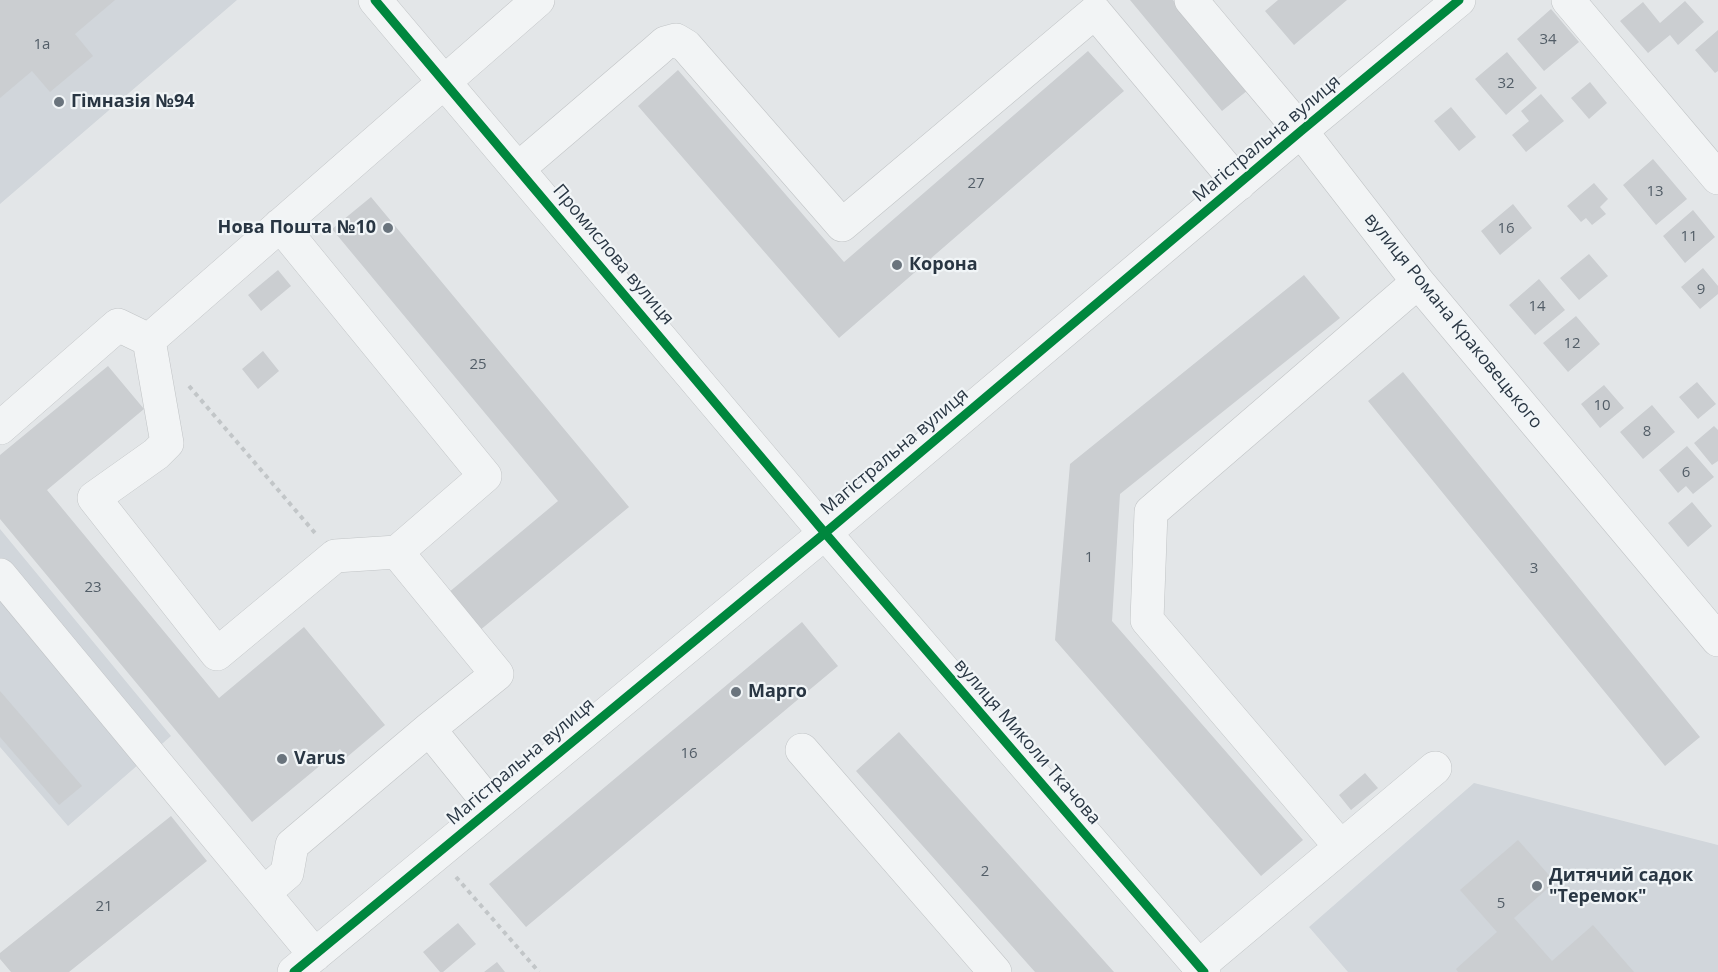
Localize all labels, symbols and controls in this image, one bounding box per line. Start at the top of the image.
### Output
house number: 34 [1539,31,1557,49]
house number: 1а [34,36,50,54]
street label: Магістральна вулиця [1189,71,1345,207]
house number: 32 [1497,75,1515,93]
place label: Гімназія №94 [71,91,194,113]
marker: Гімназія №94 [52,95,66,109]
house number: 27 [967,175,985,193]
street label: Промислова вулиця [548,180,678,330]
house number: 13 [1646,183,1664,201]
street label: вулиця Романа Краковецького [1359,209,1547,433]
place label: Нова Пошта №10 [218,217,376,239]
house number: 16 [1497,220,1515,238]
marker: Нова Пошта №10 [381,221,395,235]
house number: 11 [1680,228,1698,246]
place label: Корона [909,254,978,276]
marker: Корона [890,258,904,272]
house number: 9 [1697,281,1705,299]
house number: 14 [1528,298,1546,316]
house number: 12 [1563,335,1581,353]
house number: 25 [469,356,487,374]
street label: Магістральна вулиця [817,384,973,520]
house number: 10 [1593,397,1611,415]
house number: 8 [1643,423,1651,441]
house number: 6 [1682,464,1690,482]
house number: 1 [1085,549,1093,567]
house number: 3 [1530,560,1538,578]
house number: 23 [84,579,102,597]
street label: вулиця Миколи Ткачова [949,655,1105,829]
place label: Марго [748,681,807,703]
marker: Марго [729,685,743,699]
street label: Магістральна вулиця [443,694,599,830]
house number: 16 [680,745,698,763]
place label: Varus [294,748,346,770]
marker: Varus [275,752,289,766]
house number: 2 [981,863,989,881]
place label: Дитячий садок "Теремок" [1549,865,1693,908]
marker: Дитячий садок "Теремок" [1530,879,1544,893]
house number: 5 [1497,895,1505,913]
house number: 21 [95,898,113,916]

